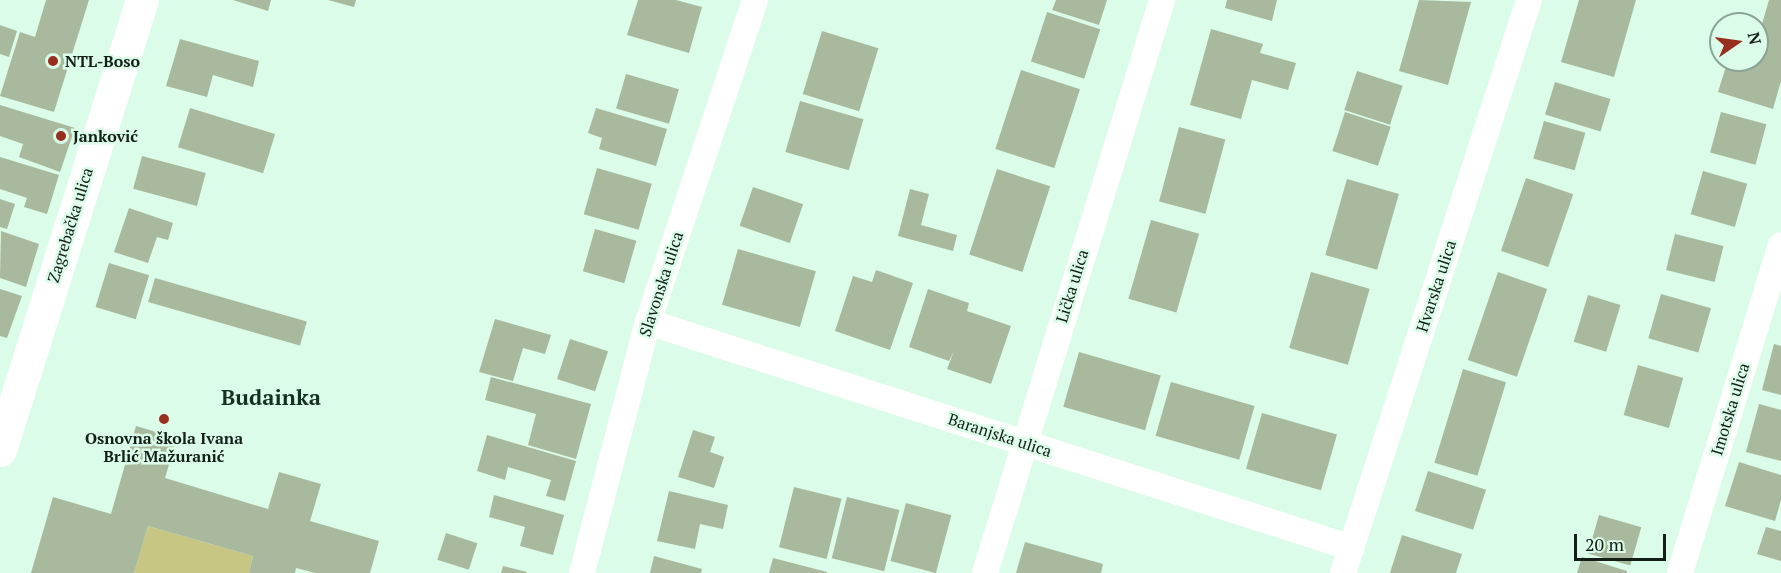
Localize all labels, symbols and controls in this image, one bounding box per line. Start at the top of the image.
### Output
north arrow [1709,12,1769,72]
text: N [1743,30,1767,47]
place label: NTL-Boso [65,51,140,71]
marker: NTL-Boso [46,54,60,68]
place label: Janković [73,126,138,146]
marker: Janković [54,129,68,143]
street label: Zagrebačka ulica [43,165,97,285]
street label: Slavonska ulica [635,229,687,339]
street label: Hvarska ulica [1412,238,1460,334]
street label: Lička ulica [1052,247,1092,325]
street label: Imotska ulica [1707,361,1753,457]
district label: Budainka [221,384,321,410]
street label: Baranjska ulica [946,409,1054,461]
marker: Osnovna škola Ivana Brlić Mažuranić [157,412,171,426]
place label: Osnovna škola Ivana Brlić Mažuranić [85,428,243,466]
scale bar [1577,522,1668,560]
text: 20 m [1585,532,1624,556]

